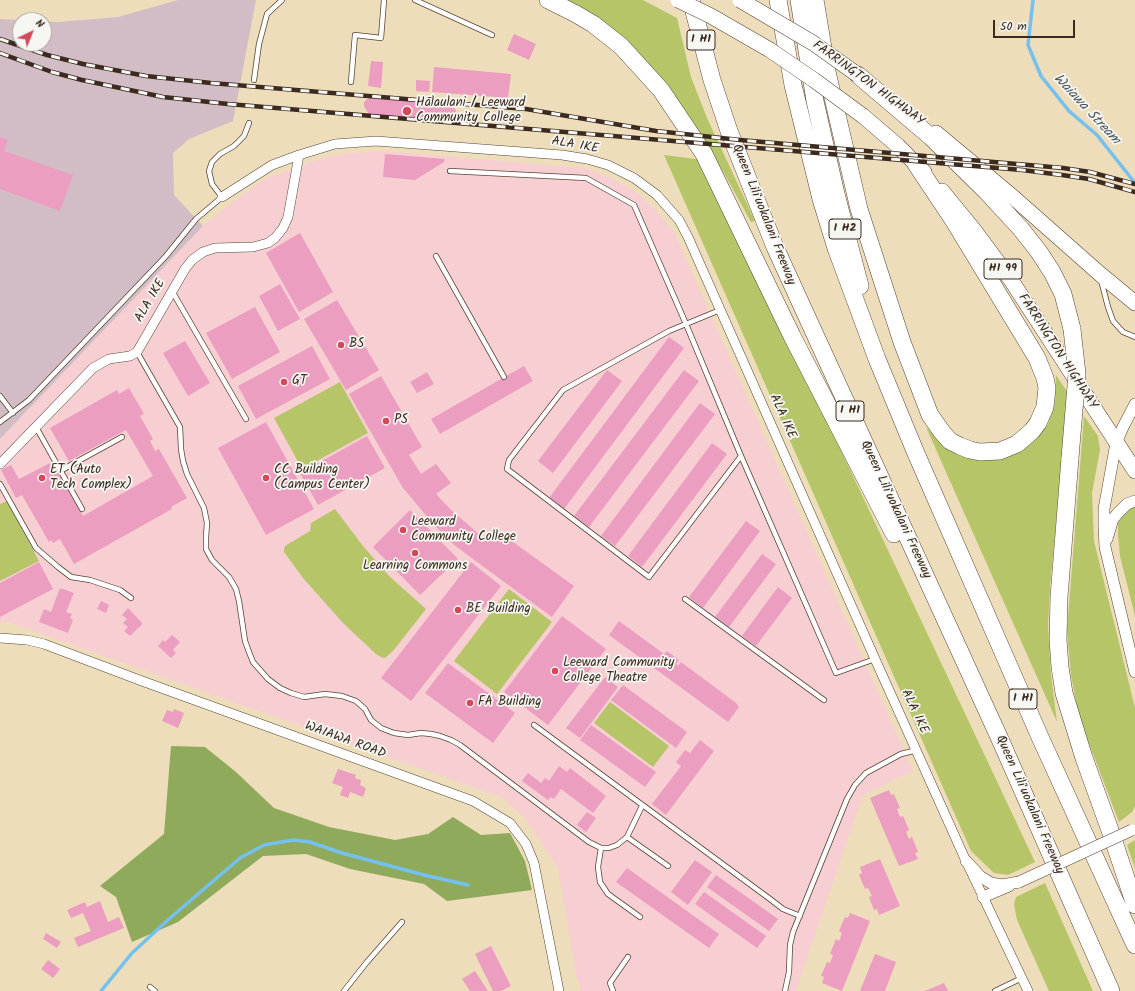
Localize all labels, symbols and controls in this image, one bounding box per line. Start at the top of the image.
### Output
north arrow [12,12,52,52]
scale bar [995,12,1077,38]
text: N [31,15,48,33]
text: 50 m [1000,17,1027,36]
road number: I H1 [687,30,715,50]
street label: FARRINGTON HIGHWAY [809,38,927,130]
water label: Waiawa Stream [1049,71,1123,149]
place label: Hālaulani / Leeward Community College [416,96,525,127]
marker: Hālaulani / Leeward Community College [401,105,413,117]
street label: ALA IKE [550,134,600,158]
street label: Queen Liliʻuokalani Freeway [728,142,798,288]
road number: I H2 [829,219,861,239]
road number: HI 99 [984,259,1022,279]
street label: ALA IKE [132,277,170,325]
street label: FARRINGTON HIGHWAY [1014,291,1100,413]
place label: BS [349,337,364,353]
marker: BS [336,340,346,350]
place label: GT [292,374,307,390]
marker: GT [279,377,289,387]
street label: ALA IKE [765,392,799,442]
road number: I H1 [836,401,864,421]
place label: PS [394,413,408,429]
marker: PS [381,416,391,426]
street label: Queen Liliʻuokalani Freeway [856,439,934,581]
place label: ET (Auto Tech Complex) [50,463,132,494]
place label: CC Building (Campus Center) [274,463,370,494]
marker: ET (Auto Tech Complex) [37,473,47,483]
marker: CC Building (Campus Center) [261,473,271,483]
place label: Leeward Community College [411,515,516,546]
marker: Leeward Community College [398,525,408,535]
marker: Learning Commons [410,548,420,558]
place label: Learning Commons [363,559,467,575]
place label: BE Building [466,602,531,618]
marker: BE Building [453,605,463,615]
place label: Leeward Community College Theatre [563,656,674,687]
marker: Leeward Community College Theatre [550,666,560,676]
street label: ALA IKE [897,687,931,737]
road number: I H1 [1009,689,1037,709]
place label: FA Building [478,695,541,711]
marker: FA Building [465,698,475,708]
street label: WAIAWA ROAD [302,719,388,763]
street label: Queen Liliʻuokalani Freeway [991,733,1067,877]

